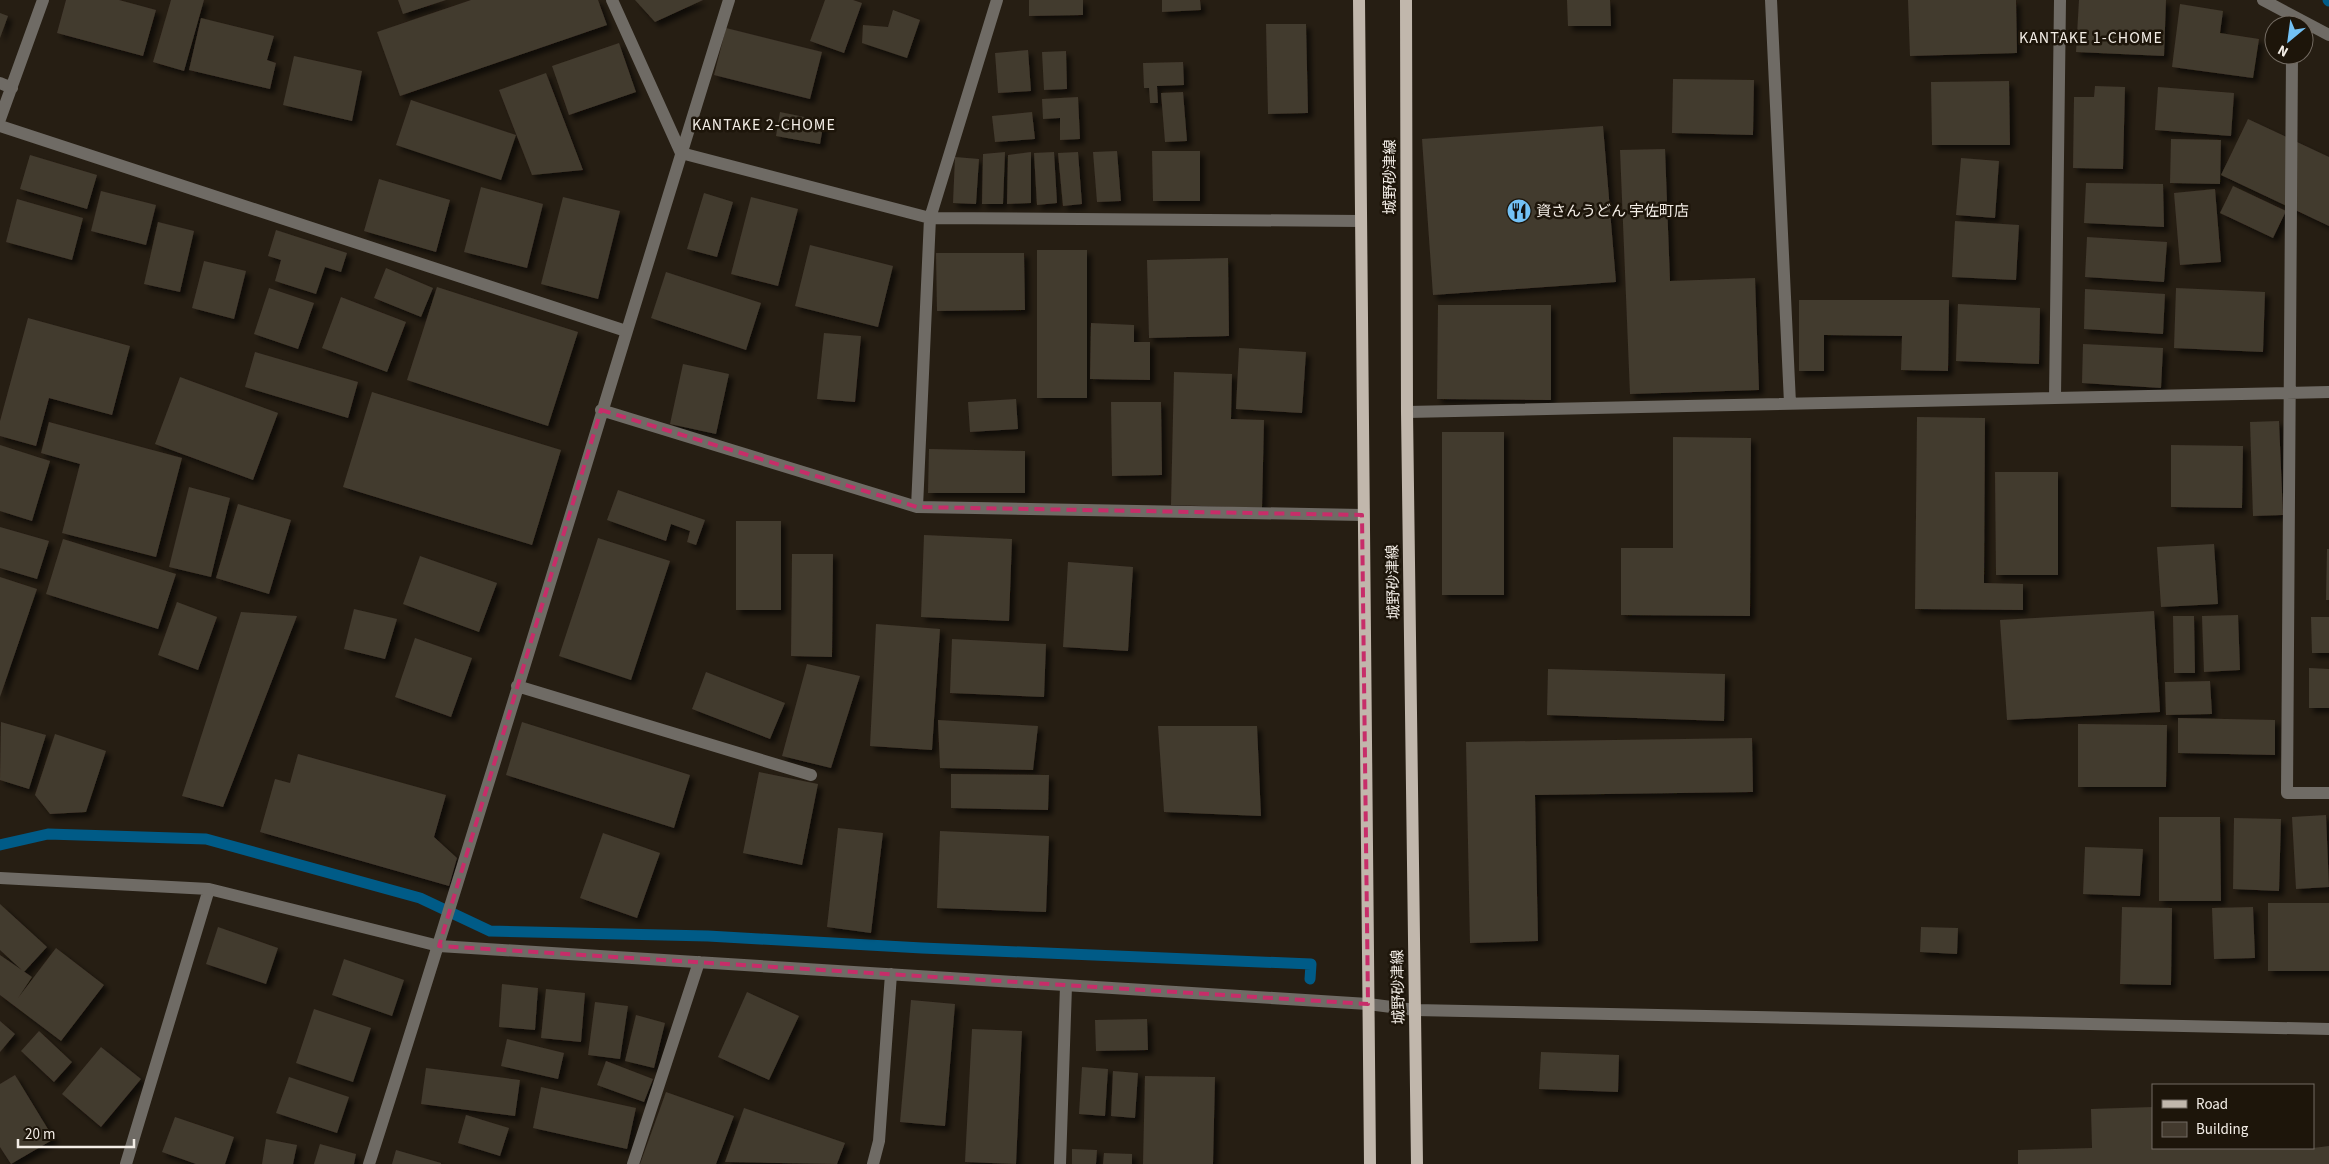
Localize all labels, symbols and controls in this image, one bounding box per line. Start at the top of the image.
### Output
north arrow [2264,15,2314,65]
district label: KANTAKE 1-CHOME [2019,27,2163,49]
text: N [2274,39,2292,61]
district label: KANTAKE 2-CHOME [692,114,836,136]
street label: 城野砂津線 [1380,139,1401,215]
restaurant icon: 資さんうどん 宇佐町店 [1506,198,1532,224]
place label: 資さんうどん 宇佐町店 [1536,201,1689,222]
street label: 城野砂津線 [1382,544,1405,620]
street label: 城野砂津線 [1387,949,1410,1025]
legend [2152,1084,2314,1149]
text: Road [2196,1094,2228,1115]
scale bar [18,1116,134,1148]
text: Building [2196,1119,2249,1140]
text: 20 m [25,1124,55,1145]

